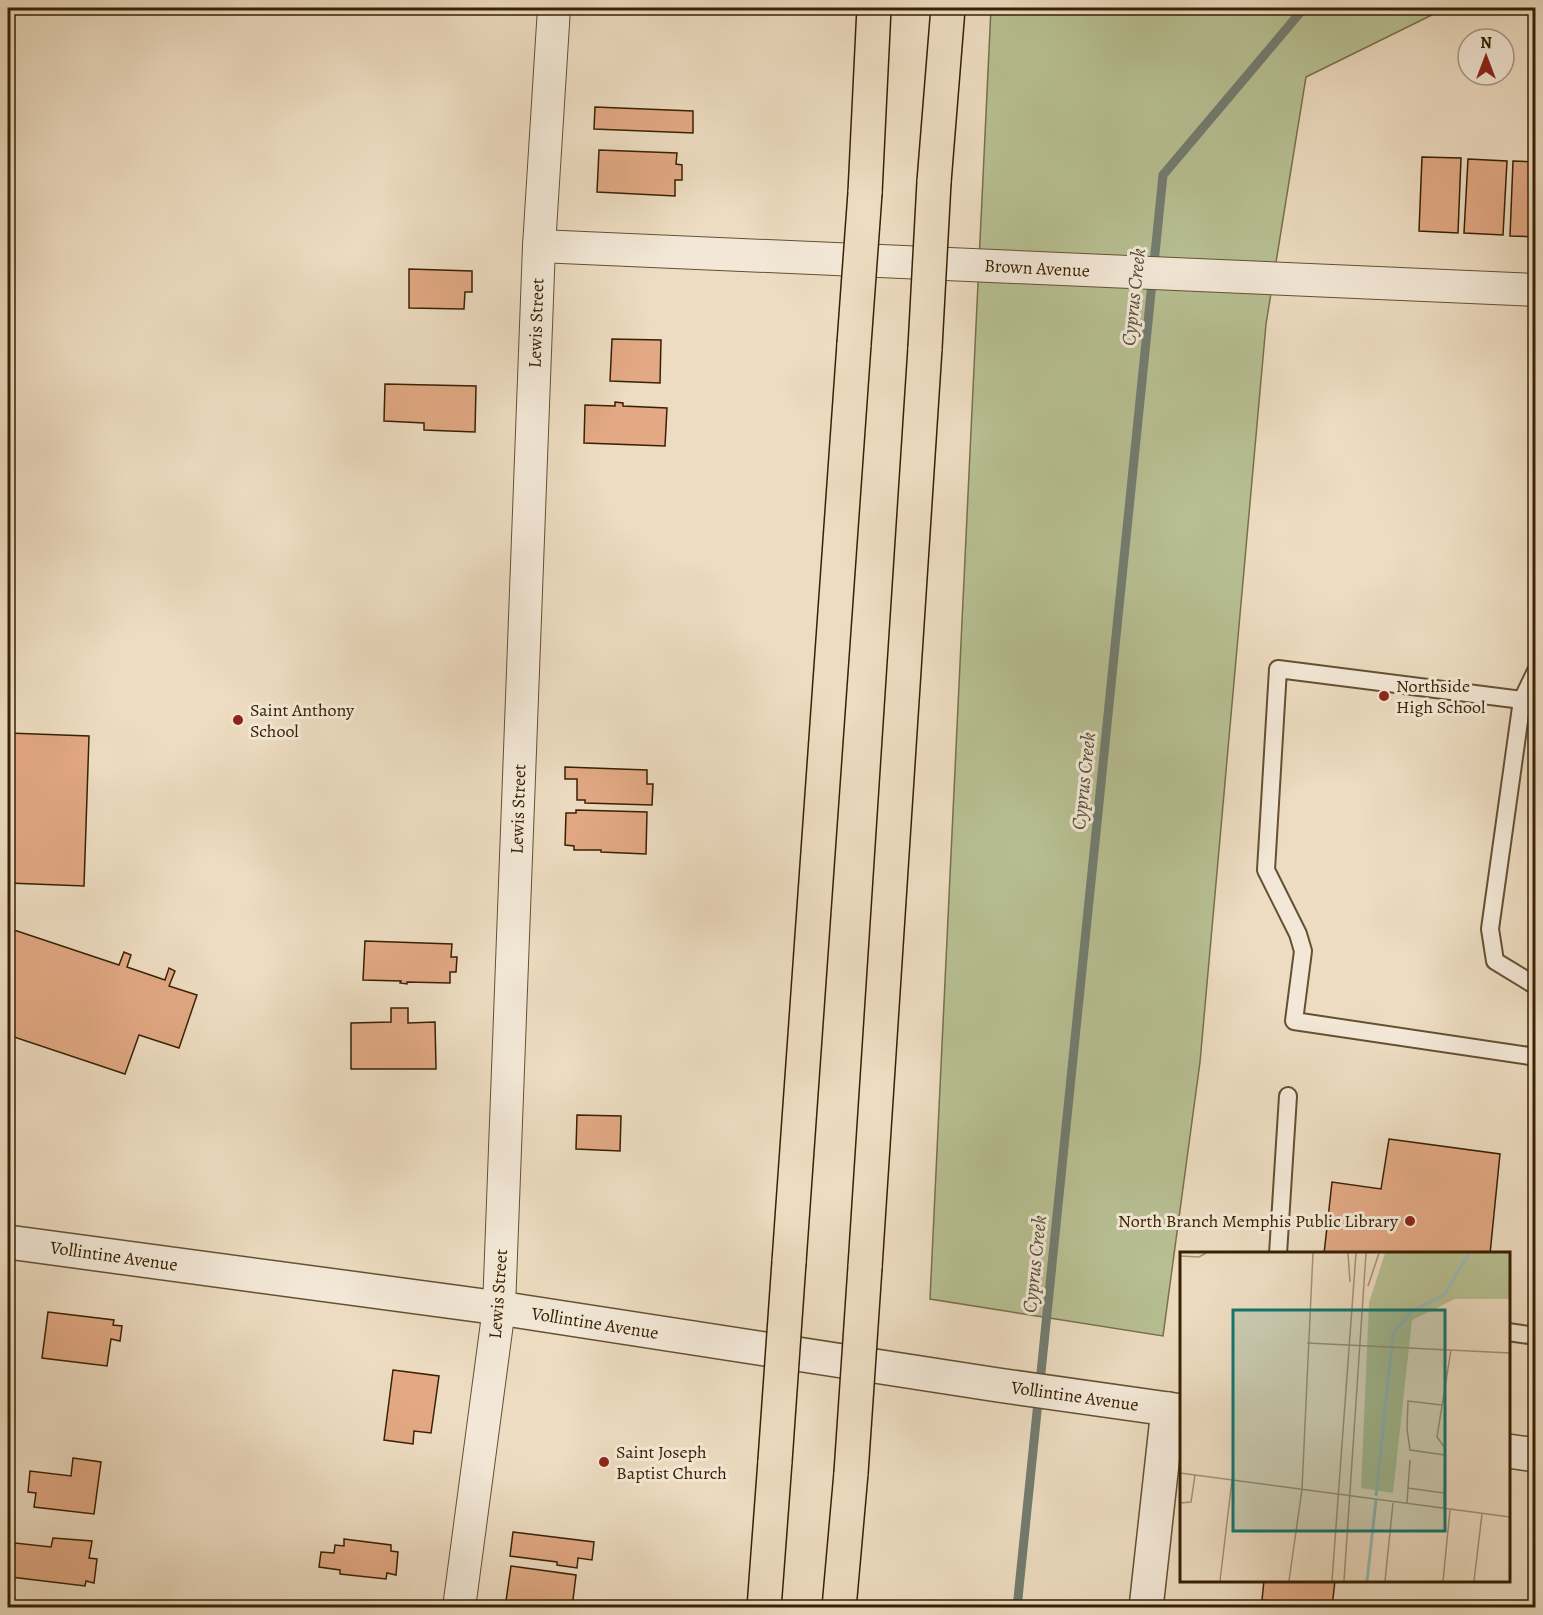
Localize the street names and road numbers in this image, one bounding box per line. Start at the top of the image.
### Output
street label: Brown Avenue [984,253,1090,283]
street label: Lewis Street [522,278,550,368]
street label: Lewis Street [504,764,532,854]
street label: Vollintine Avenue [48,1235,179,1277]
street label: Lewis Street [483,1248,513,1340]
street label: Vollintine Avenue [529,1301,660,1345]
street label: Vollintine Avenue [1009,1375,1140,1417]

